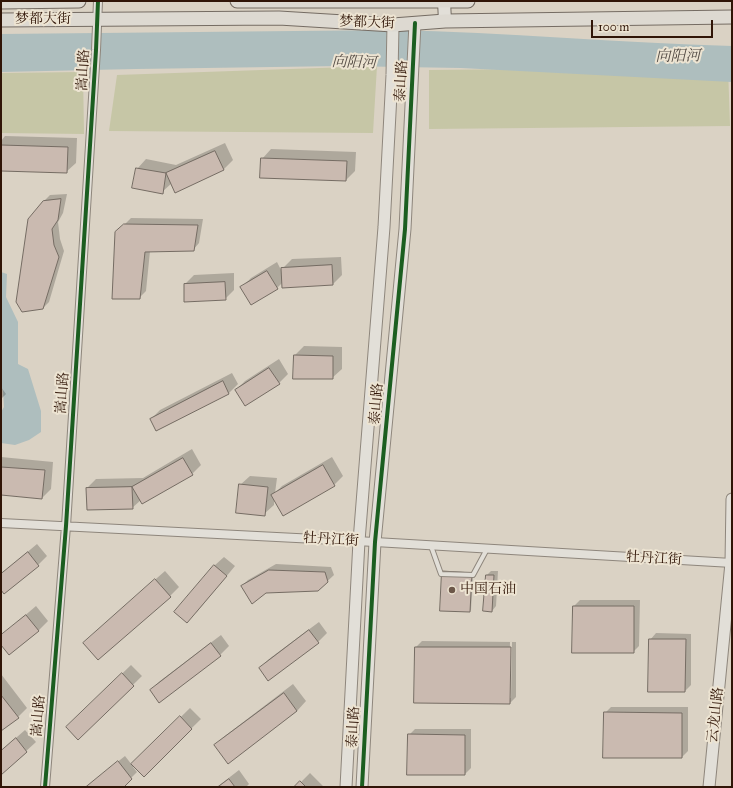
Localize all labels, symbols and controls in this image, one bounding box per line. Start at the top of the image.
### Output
street label: 梦都大街 [15,12,71,28]
scale bar [593,12,715,38]
street label: 梦都大街 [339,14,395,32]
text: 100 m [598,20,629,34]
water label: 向阳河 [655,48,701,66]
street label: 嵩山路 [75,49,93,91]
water label: 向阳河 [331,53,377,73]
street label: 泰山路 [393,60,411,102]
street label: 嵩山路 [53,371,73,415]
street label: 泰山路 [367,382,387,426]
street label: 牡丹江街 [303,530,359,550]
street label: 牡丹江街 [626,549,682,569]
place label: 中国石油 [460,582,516,598]
marker: 中国石油 [447,585,457,595]
street label: 云龙山路 [705,686,727,744]
street label: 嵩山路 [29,694,49,738]
street label: 泰山路 [345,706,363,748]

